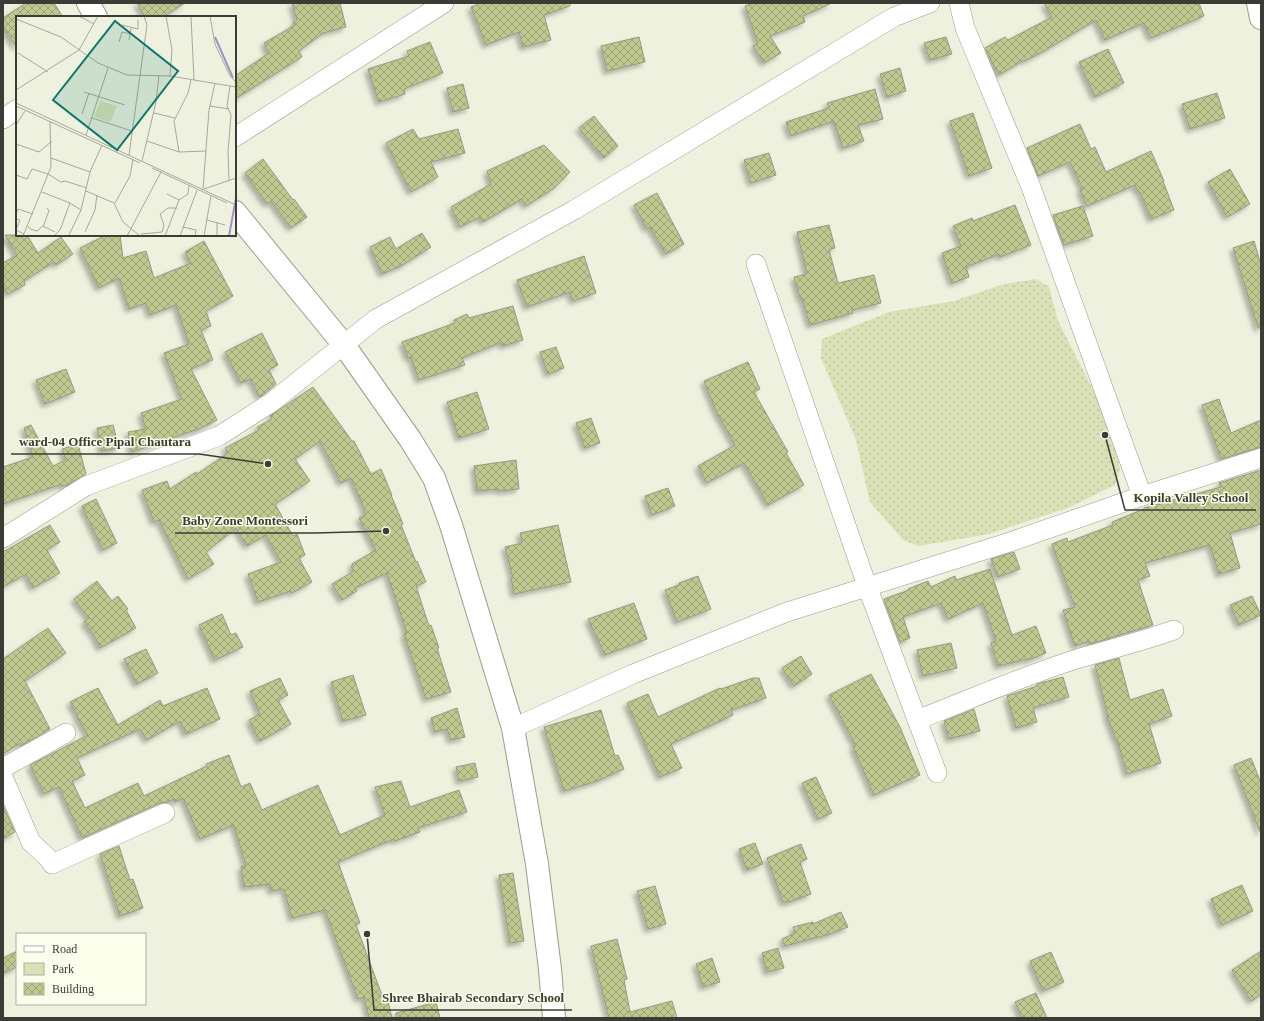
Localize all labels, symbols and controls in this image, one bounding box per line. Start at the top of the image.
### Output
inset map [16,16,236,236]
callout: ward-04 Office Pipal Chautara [11,429,199,454]
text: ward-04 Office Pipal Chautara [19,434,192,449]
callout: Kopila Valley School [1125,485,1256,510]
text: Kopila Valley School [1134,490,1249,505]
callout: Baby Zone Montessori [175,508,316,533]
text: Baby Zone Montessori [182,513,308,528]
legend [16,933,146,1005]
text: Road [52,942,77,956]
text: Park [52,962,74,976]
text: Building [52,982,94,996]
callout: Shree Bhairab Secondary School [374,985,572,1010]
text: Shree Bhairab Secondary School [382,990,564,1005]

